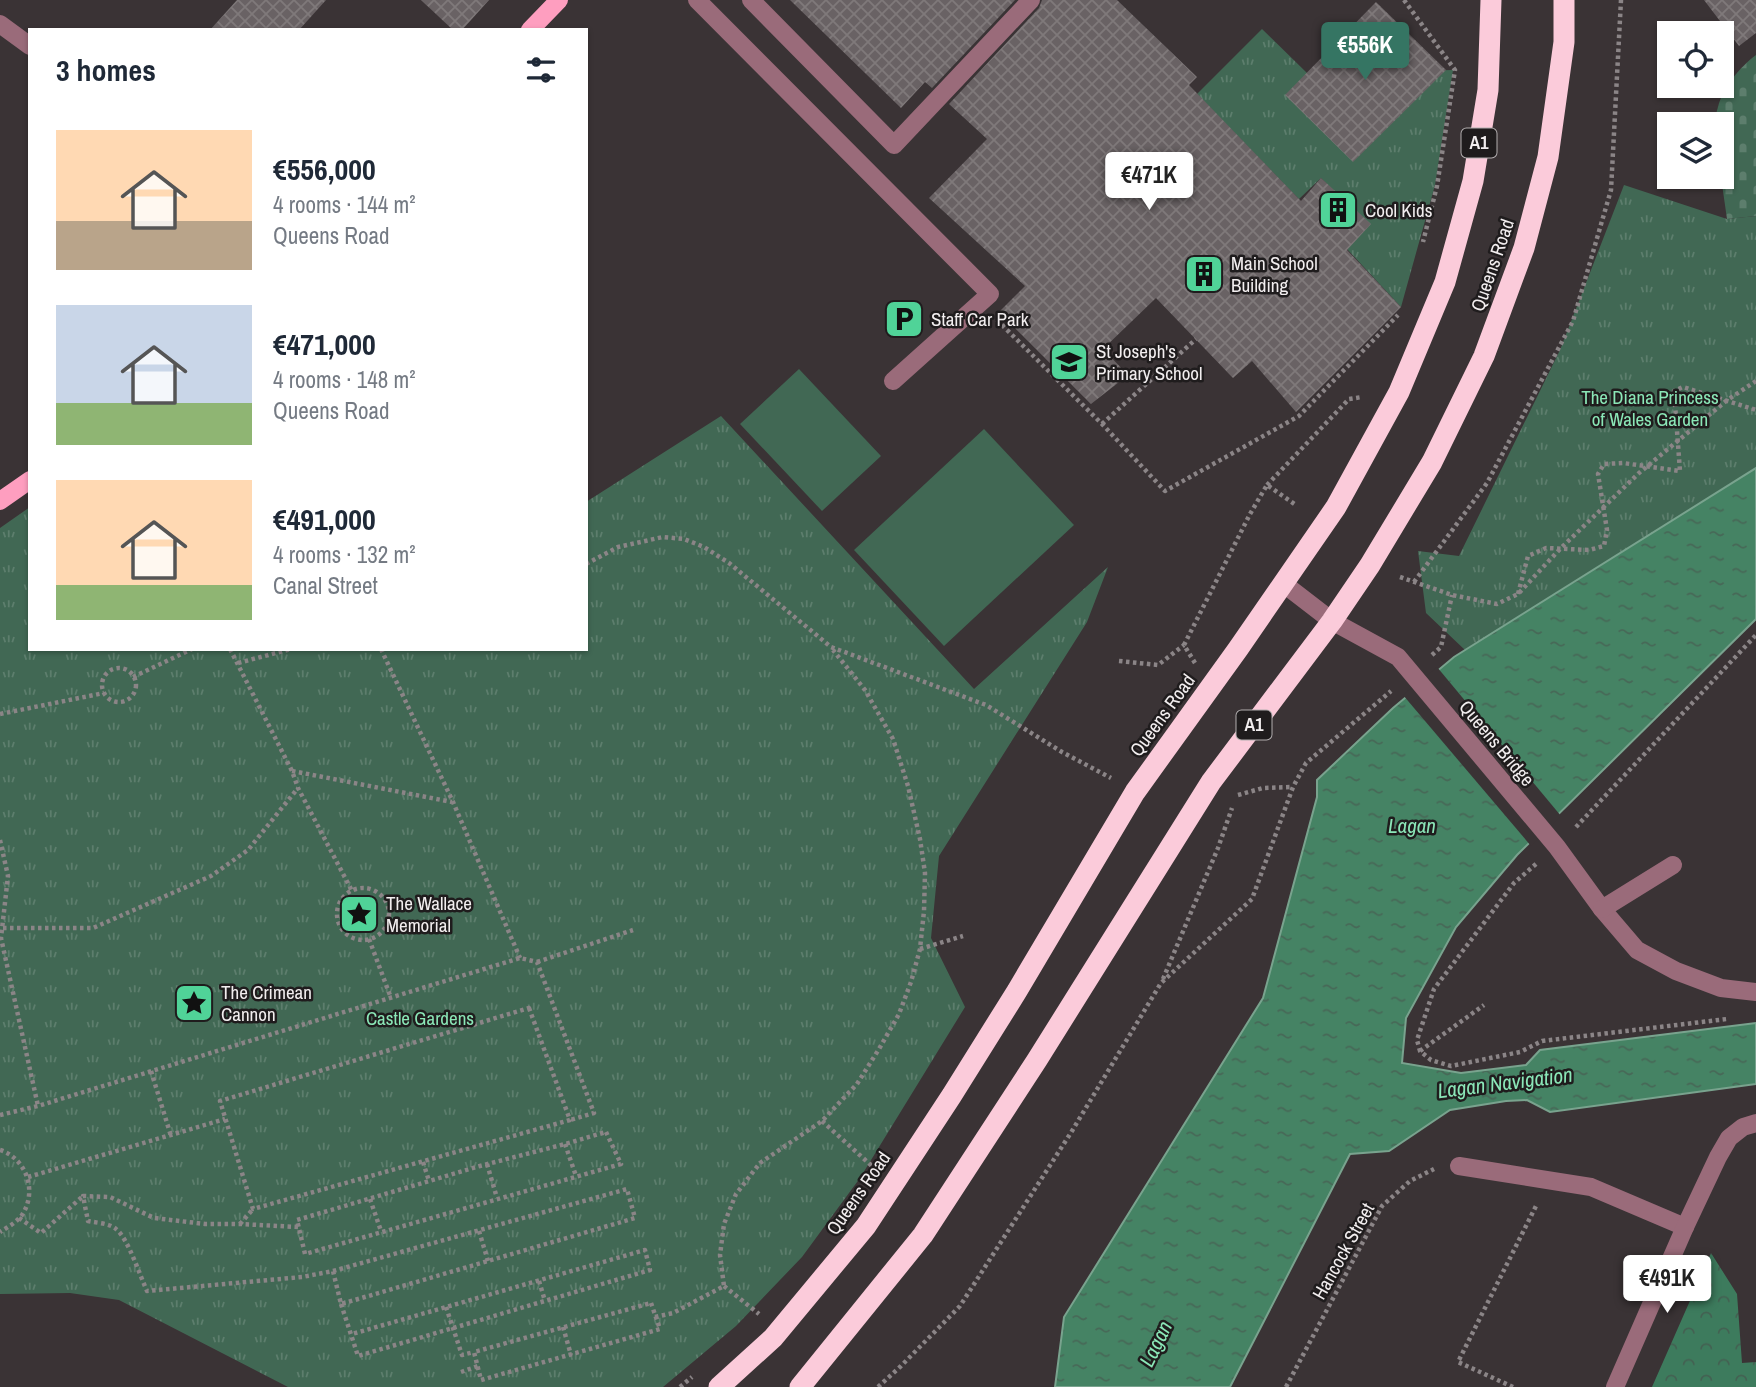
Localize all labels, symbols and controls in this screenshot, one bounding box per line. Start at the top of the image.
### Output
map controls [1657,21,1734,189]
button: locate [1657,21,1734,98]
pin: €556K [1316,22,1414,82]
text: €556K [1337,29,1393,60]
text: 3 homes [56,50,156,90]
icon: filters [522,51,560,89]
button: layers [1657,112,1734,189]
road number: A1 [1462,128,1496,158]
text: €556,000 [273,149,376,189]
pin: €471K [1100,152,1198,212]
icon: home [112,158,196,242]
text: €471K [1121,159,1177,190]
text: 4 rooms · 144 m² [273,189,416,220]
building icon: Cool Kids [1317,189,1359,231]
place label: Cool Kids [1365,197,1433,223]
street label: Queens Road [1464,215,1520,315]
text: Queens Road [273,220,389,251]
place label: Main School Building [1231,250,1318,298]
building icon: Main School Building [1183,253,1225,295]
parking icon: Staff Car Park [883,298,925,340]
place label: Staff Car Park [931,306,1029,332]
text: €471,000 [273,324,376,364]
icon: home [112,333,196,417]
place label: St Joseph's Primary School [1096,338,1203,386]
school or university icon: St Joseph's Primary School [1048,341,1090,383]
text: 4 rooms · 148 m² [273,364,416,395]
park label: The Diana Princess of Wales Garden [1581,384,1719,432]
text: Queens Road [273,395,389,426]
text: €491,000 [273,499,376,539]
icon: home [112,508,196,592]
text: 4 rooms · 132 m² [273,539,416,570]
text: Canal Street [273,570,378,601]
street label: Queens Road [1123,668,1201,762]
street label: Queens Bridge [1453,694,1541,792]
road number: A1 [1236,710,1272,740]
water label: Lagan [1388,811,1436,840]
place label: The Wallace Memorial [386,890,472,938]
place icon: The Wallace Memorial [338,893,380,935]
place label: The Crimean Cannon [221,979,312,1027]
place icon: The Crimean Cannon [173,982,215,1024]
park label: Castle Gardens [366,1005,474,1031]
water label: Lagan Navigation [1436,1060,1574,1105]
street label: Queens Road [820,1146,896,1240]
street label: Hancock Street [1306,1198,1381,1304]
pin: €491K [1618,1256,1716,1315]
text: €491K [1639,1262,1695,1293]
water label: Lagan [1132,1316,1179,1372]

